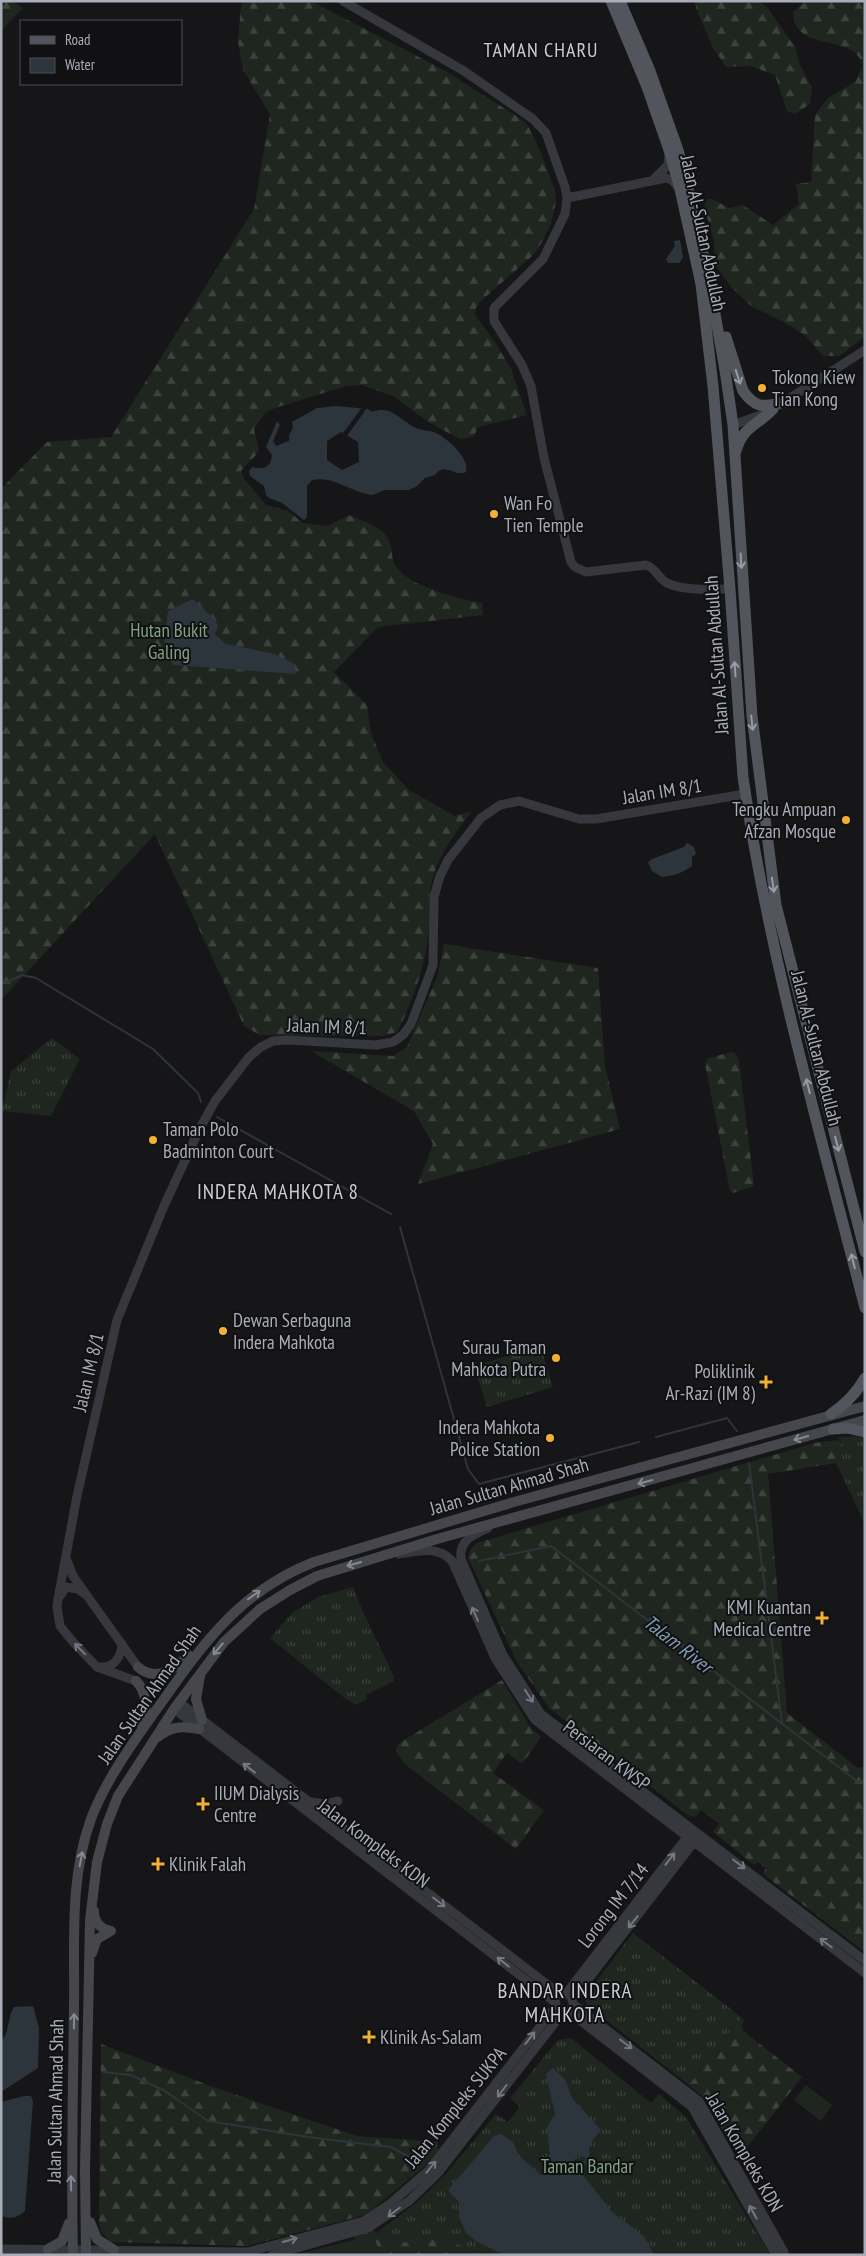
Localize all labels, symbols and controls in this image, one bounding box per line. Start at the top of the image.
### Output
legend [20,20,182,85]
text: Road [65,30,91,49]
district label: TAMAN CHARU [484,37,598,63]
text: Water [65,55,96,74]
street label: Jalan Al-Sultan Abdullah [676,152,732,313]
place label: Tokong Kiew Tian Kong [772,365,856,411]
one-way arrow [734,369,743,384]
marker: Tokong Kiew Tian Kong [756,382,768,394]
place label: Wan Fo Tien Temple [504,491,584,537]
marker: Wan Fo Tien Temple [488,508,500,520]
one-way arrow [737,553,746,569]
street label: Jalan Al-Sultan Abdullah [698,575,734,736]
park label: Hutan Bukit Galing [130,618,209,664]
one-way arrow [730,661,739,677]
one-way arrow [747,715,757,731]
street label: Jalan IM 8/1 [620,773,703,809]
place label: Tengku Ampuan Afzan Mosque [732,797,836,843]
marker: Tengku Ampuan Afzan Mosque [840,814,852,826]
one-way arrow [769,876,779,892]
street label: Jalan Al-Sultan Abdullah [786,967,848,1128]
street label: Jalan IM 8/1 [286,1013,367,1039]
one-way arrow [803,1079,812,1095]
place label: Taman Polo Badminton Court [163,1117,275,1163]
marker: Taman Polo Badminton Court [147,1134,159,1146]
one-way arrow [832,1136,842,1152]
district label: INDERA MAHKOTA 8 [197,1178,359,1205]
one-way arrow [847,1253,857,1269]
place label: Dewan Serbaguna Indera Mahkota [233,1308,351,1354]
marker: Dewan Serbaguna Indera Mahkota [217,1325,229,1337]
street label: Jalan IM 8/1 [67,1330,109,1415]
place label: Surau Taman Mahkota Putra [451,1335,546,1381]
marker: Surau Taman Mahkota Putra [550,1352,562,1364]
place label: Poliklinik Ar-Razi (IM 8) [666,1359,756,1405]
marker: Poliklinik Ar-Razi (IM 8) [759,1375,773,1389]
place label: Indera Mahkota Police Station [438,1415,540,1461]
marker: Indera Mahkota Police Station [544,1432,556,1444]
one-way arrow [793,1434,809,1443]
street label: Jalan Sultan Ahmad Shah [426,1452,591,1520]
one-way arrow [637,1478,653,1487]
one-way arrow [346,1560,362,1570]
one-way arrow [247,1590,260,1601]
place label: KMI Kuantan Medical Centre [713,1595,811,1641]
one-way arrow [470,1607,480,1622]
water label: Talam River [638,1609,720,1681]
marker: KMI Kuantan Medical Centre [815,1611,829,1625]
street label: Jalan Sultan Ahmad Shah [92,1620,206,1769]
one-way arrow [213,1642,224,1655]
one-way arrow [73,1643,86,1655]
one-way arrow [524,1689,534,1703]
street label: Persiaran KWSP [559,1714,656,1796]
one-way arrow [242,1763,256,1773]
place label: IIUM Dialysis Centre [214,1781,299,1827]
street label: Jalan Kompleks KDN [313,1793,435,1893]
marker: IIUM Dialysis Centre [196,1797,210,1811]
one-way arrow [76,1851,86,1867]
place label: Klinik Falah [169,1852,246,1876]
one-way arrow [664,1853,675,1866]
marker: Klinik Falah [151,1857,165,1871]
street label: Lorong IM 7/14 [572,1857,654,1952]
one-way arrow [732,1859,745,1870]
one-way arrow [432,1897,446,1907]
one-way arrow [627,1915,638,1928]
one-way arrow [819,1938,833,1948]
one-way arrow [497,1957,510,1968]
district label: BANDAR INDERA MAHKOTA [498,1977,632,2028]
one-way arrow [69,2013,78,2029]
street label: Jalan Sultan Ahmad Shah [42,2019,68,2184]
place label: Klinik As-Salam [380,2025,482,2049]
marker: Klinik As-Salam [362,2030,376,2044]
one-way arrow [525,2032,536,2045]
one-way arrow [619,2038,632,2049]
street label: Jalan Kompleks SUKPA [398,2042,511,2173]
one-way arrow [497,2084,507,2098]
street label: Jalan Kompleks KDN [701,2087,789,2216]
park label: Taman Bandar [541,2154,634,2178]
one-way arrow [426,2161,437,2174]
one-way arrow [66,2176,76,2192]
one-way arrow [747,2205,757,2220]
one-way arrow [388,2206,401,2217]
one-way arrow [282,2235,298,2245]

